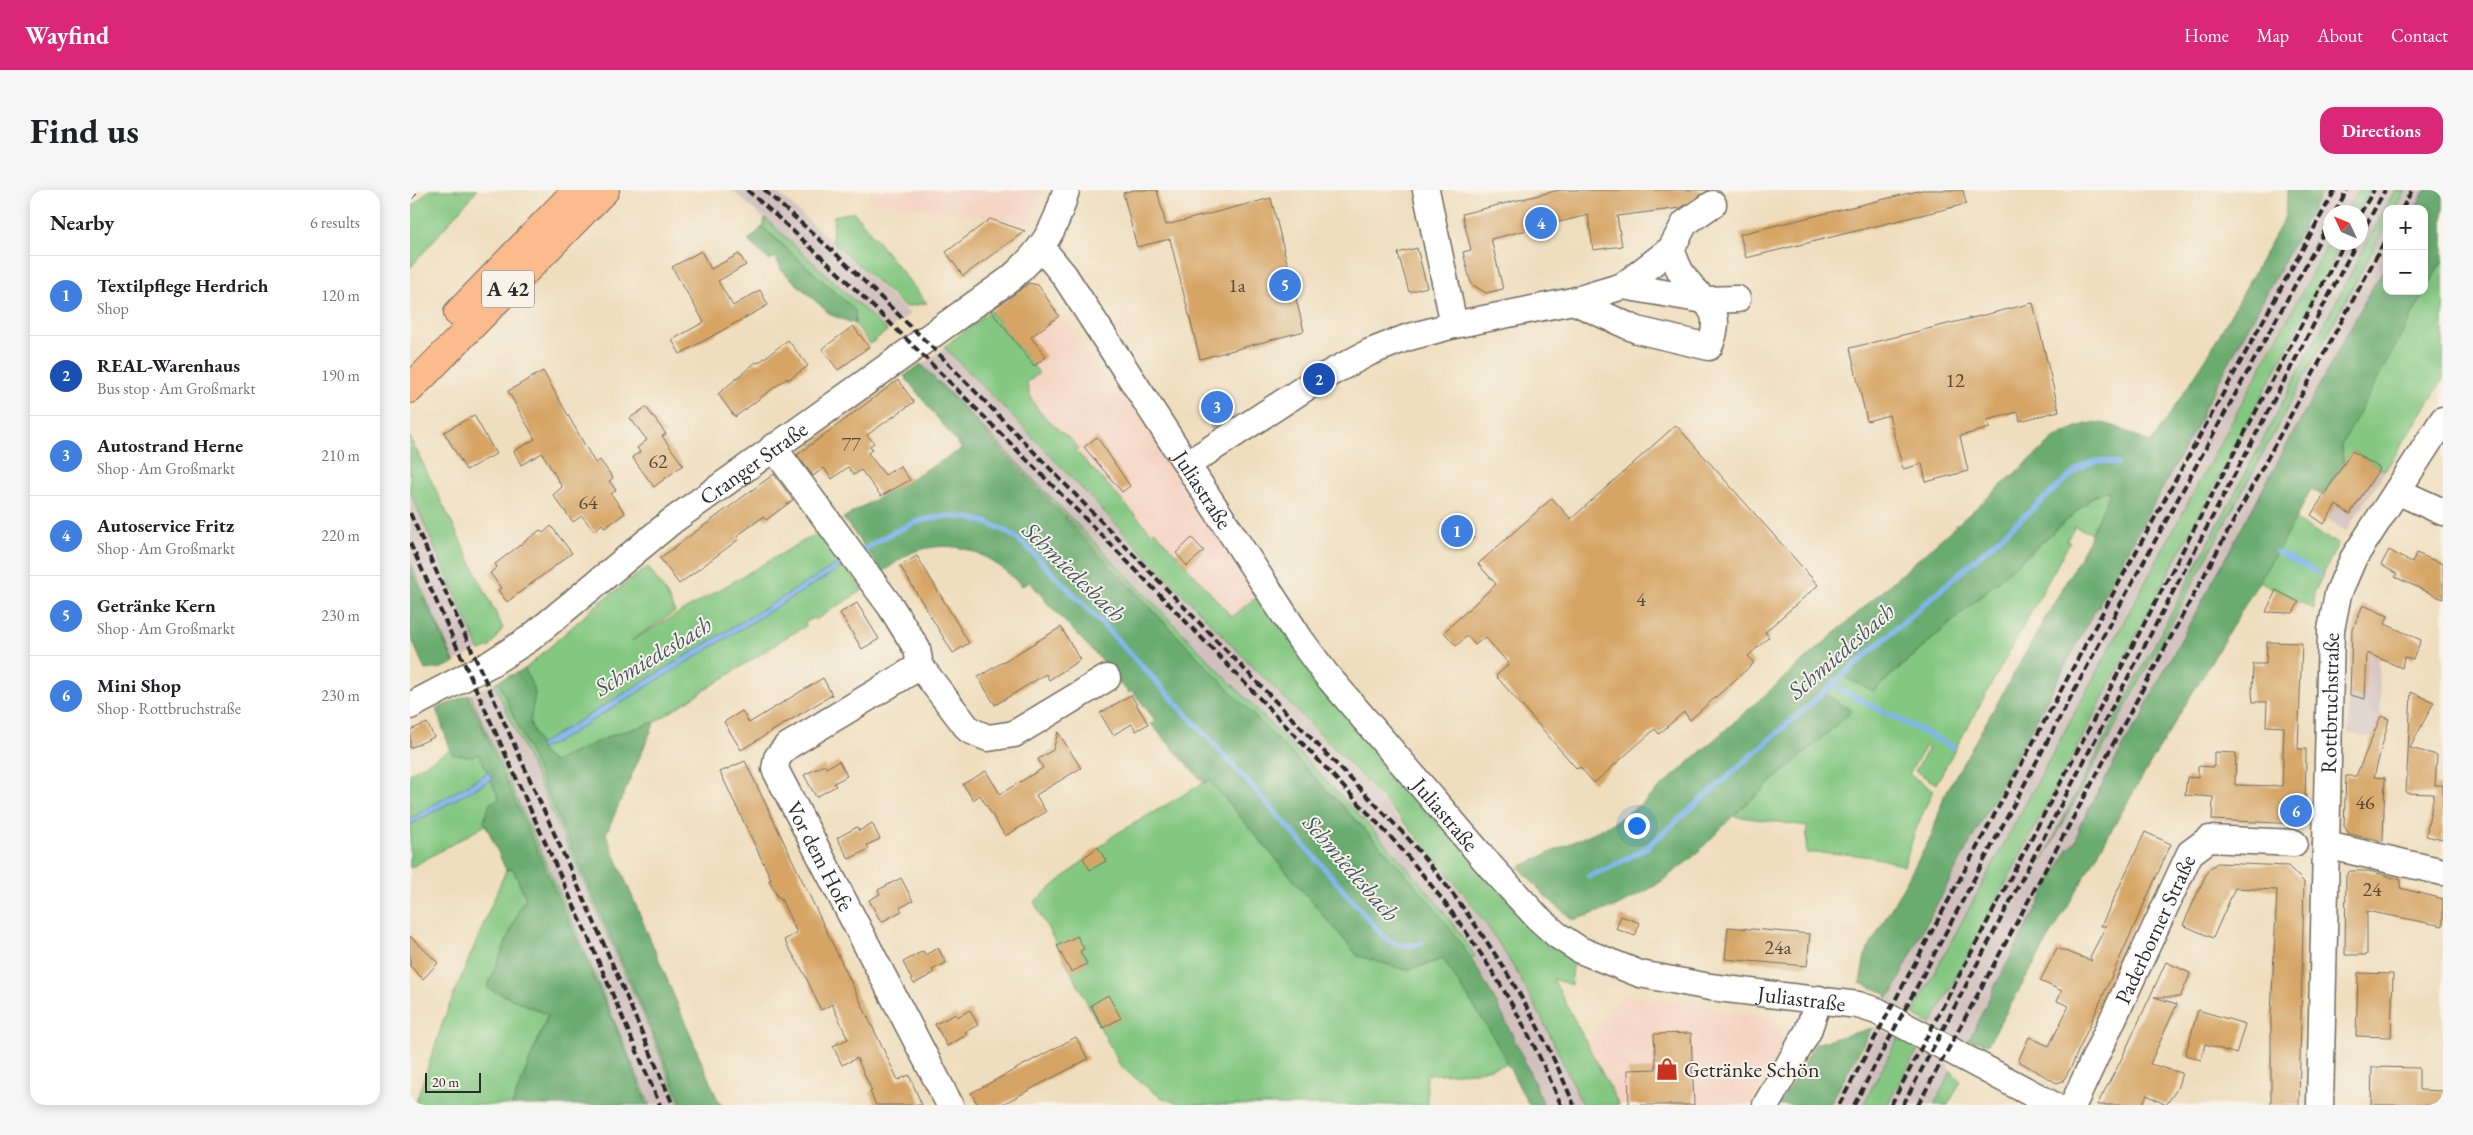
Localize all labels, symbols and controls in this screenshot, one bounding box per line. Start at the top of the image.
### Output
text: Wayfind [25,20,109,51]
text: Home [2184,24,2229,47]
text: Map [2257,24,2289,47]
text: About [2317,24,2363,47]
text: Contact [2391,24,2448,47]
button: Directions [2320,107,2443,154]
text: Find us [30,108,139,153]
pin: 4 [1525,204,1557,242]
north arrow [2323,205,2368,250]
map controls [2383,205,2428,295]
button: + [2383,205,2428,250]
text: Nearby [50,209,114,236]
text: 6 results [310,212,360,233]
button: − [2383,250,2428,295]
pin: 5 [1269,266,1301,304]
road number: A 42 [482,270,534,308]
house number: 1a [1228,272,1246,298]
text: Textilpflege Herdrich [97,273,268,298]
text: 1 [62,285,70,306]
text: 120 m [321,285,360,306]
text: Shop [97,298,129,319]
text: REAL-Warenhaus [97,353,240,378]
pin: 2 [1303,360,1335,398]
text: 2 [62,365,70,386]
text: 190 m [321,365,360,386]
house number: 12 [1945,367,1965,393]
text: Bus stop · Am Großmarkt [97,378,256,399]
pin: 3 [1201,388,1233,426]
street label: Cranger Straße [694,414,814,512]
house number: 77 [841,431,861,457]
text: Autostrand Herne [97,433,243,458]
street label: Juliastraße [1165,443,1239,535]
text: 3 [62,445,70,466]
text: 210 m [321,445,360,466]
house number: 62 [648,448,668,474]
text: Shop · Am Großmarkt [97,458,235,479]
house number: 64 [578,489,598,515]
pin: 1 [1441,512,1473,550]
text: Autoservice Fritz [97,513,234,538]
water label: Schmiedesbach [1015,514,1133,629]
text: 4 [62,525,70,546]
text: 220 m [321,525,360,546]
text: Shop · Am Großmarkt [97,538,235,559]
house number: 4 [1636,586,1646,612]
text: Getränke Kern [97,593,216,618]
water label: Schmiedesbach [1780,596,1901,706]
text: 5 [62,605,70,626]
text: 230 m [321,605,360,626]
water label: Schmiedesbach [587,608,717,703]
text: Shop · Am Großmarkt [97,618,235,639]
street label: Rottbruchstraße [2314,632,2346,774]
text: Mini Shop [97,673,181,698]
text: 6 [62,685,70,706]
text: 230 m [321,685,360,706]
text: Shop · Rottbruchstraße [97,698,241,719]
street label: Juliastraße [1404,770,1485,858]
house number: 46 [2355,789,2375,815]
pin: 6 [2280,792,2312,830]
street label: Vor dem Hofe [779,796,861,917]
water label: Schmiedesbach [1296,807,1406,928]
your location [1624,813,1650,839]
street label: Paderborner Straße [2108,850,2202,1009]
house number: 24 [2362,876,2382,902]
house number: 24a [1764,934,1792,960]
street label: Juliastraße [1754,979,1848,1018]
place label: Getränke Schön [1684,1055,1820,1084]
shop icon: Getränke Schön [1654,1056,1680,1082]
scale bar [425,1070,481,1093]
text: 20 m [432,1073,459,1091]

